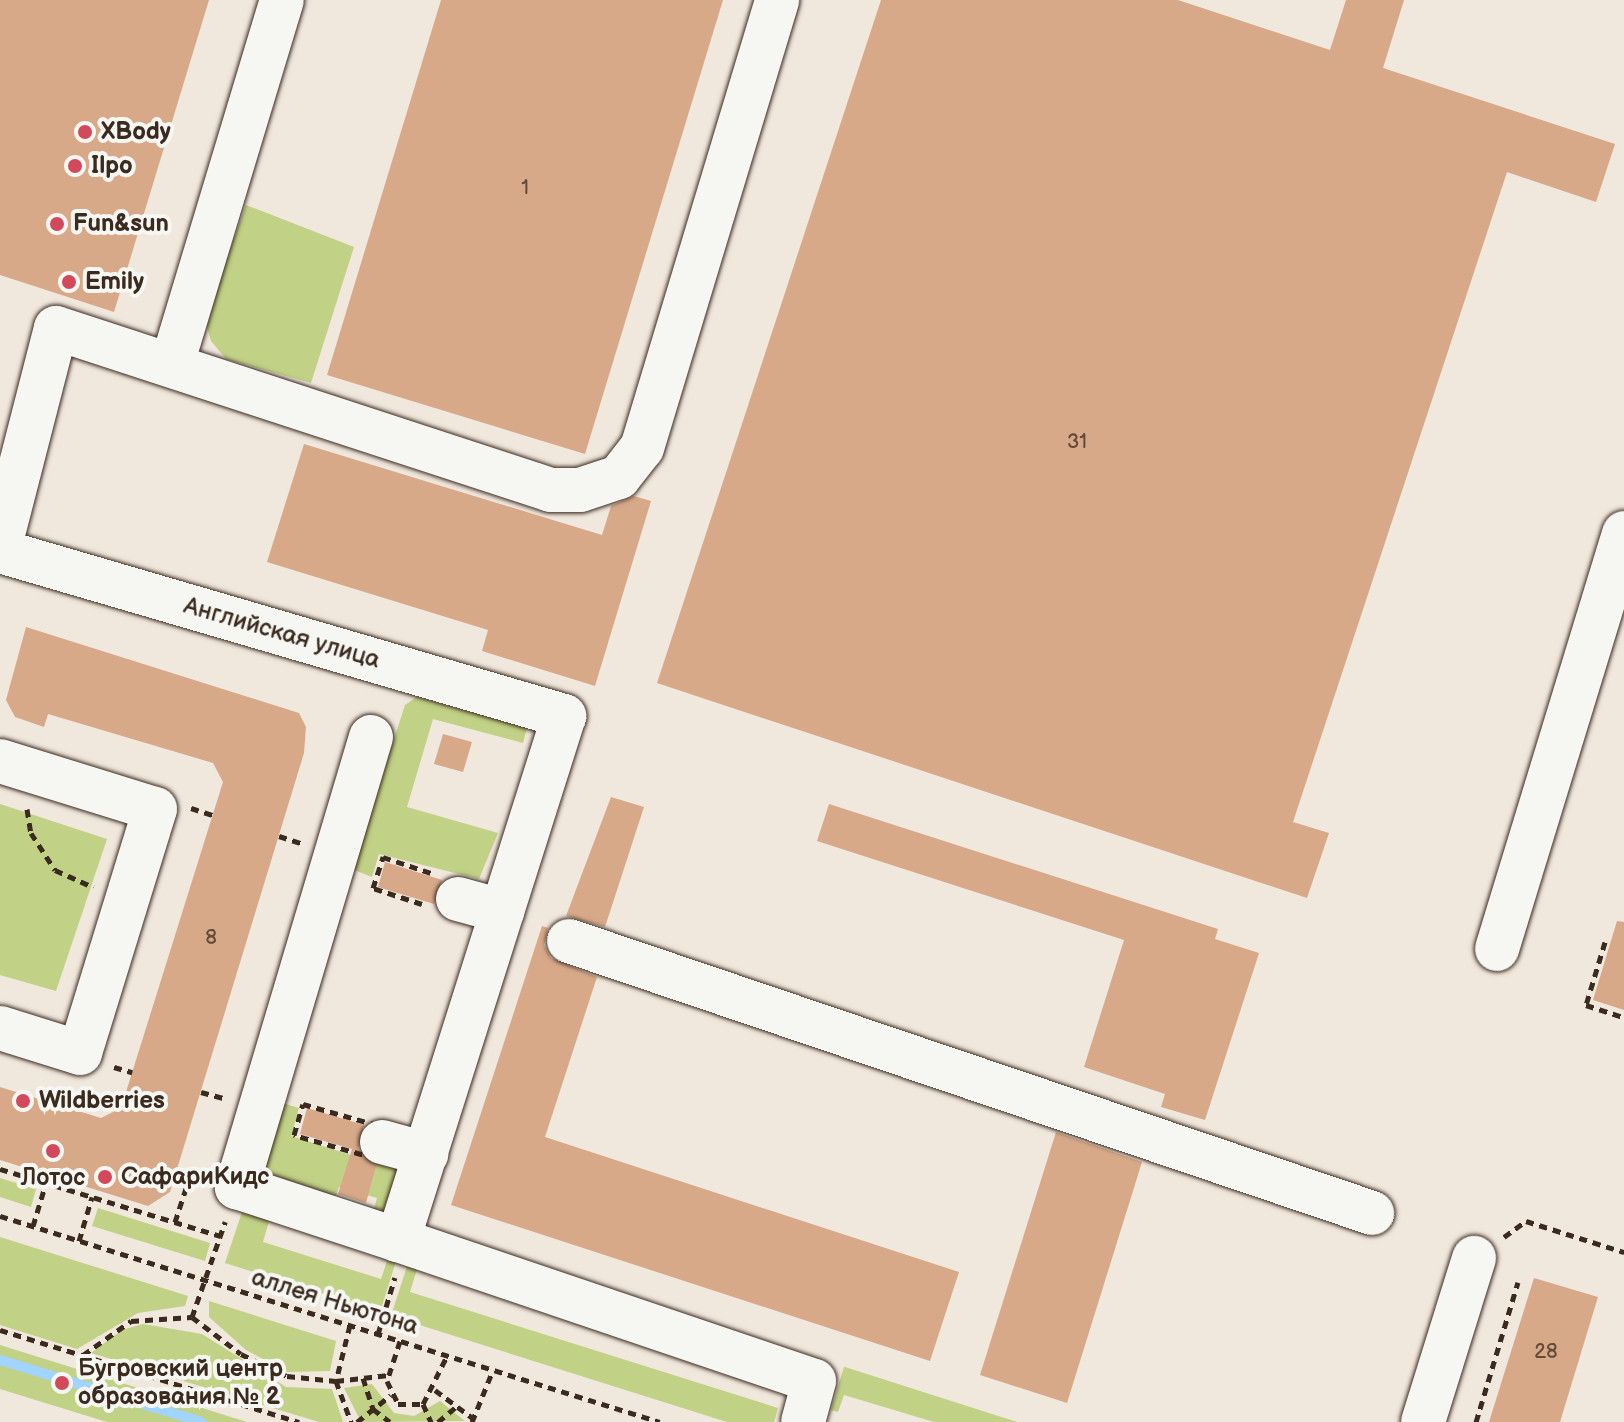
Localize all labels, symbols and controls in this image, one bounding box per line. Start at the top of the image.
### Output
place label: XBody [101,118,171,146]
marker: XBody [76,123,94,141]
place label: Ilpo [91,152,133,180]
marker: Ilpo [66,157,84,175]
house number: 1 [521,176,529,200]
place label: Fun&sun [73,210,169,238]
marker: Fun&sun [48,215,66,233]
place label: Emily [85,268,144,296]
marker: Emily [60,273,78,291]
house number: 31 [1067,430,1087,454]
street label: Английская улица [181,591,383,675]
house number: 8 [205,926,217,950]
place label: Wildberries [39,1087,165,1115]
marker: Wildberries [14,1092,32,1110]
marker: Лотос [44,1142,62,1160]
place label: СафариКидс [121,1163,269,1191]
place label: Лотос [21,1164,85,1192]
marker: СафариКидс [96,1168,114,1186]
street label: аллея Ньютона [248,1263,422,1341]
house number: 28 [1534,1340,1558,1364]
place label: Бугровский центр образования № 2 [78,1355,283,1411]
marker: Бугровский центр образования № 2 [53,1374,71,1392]

